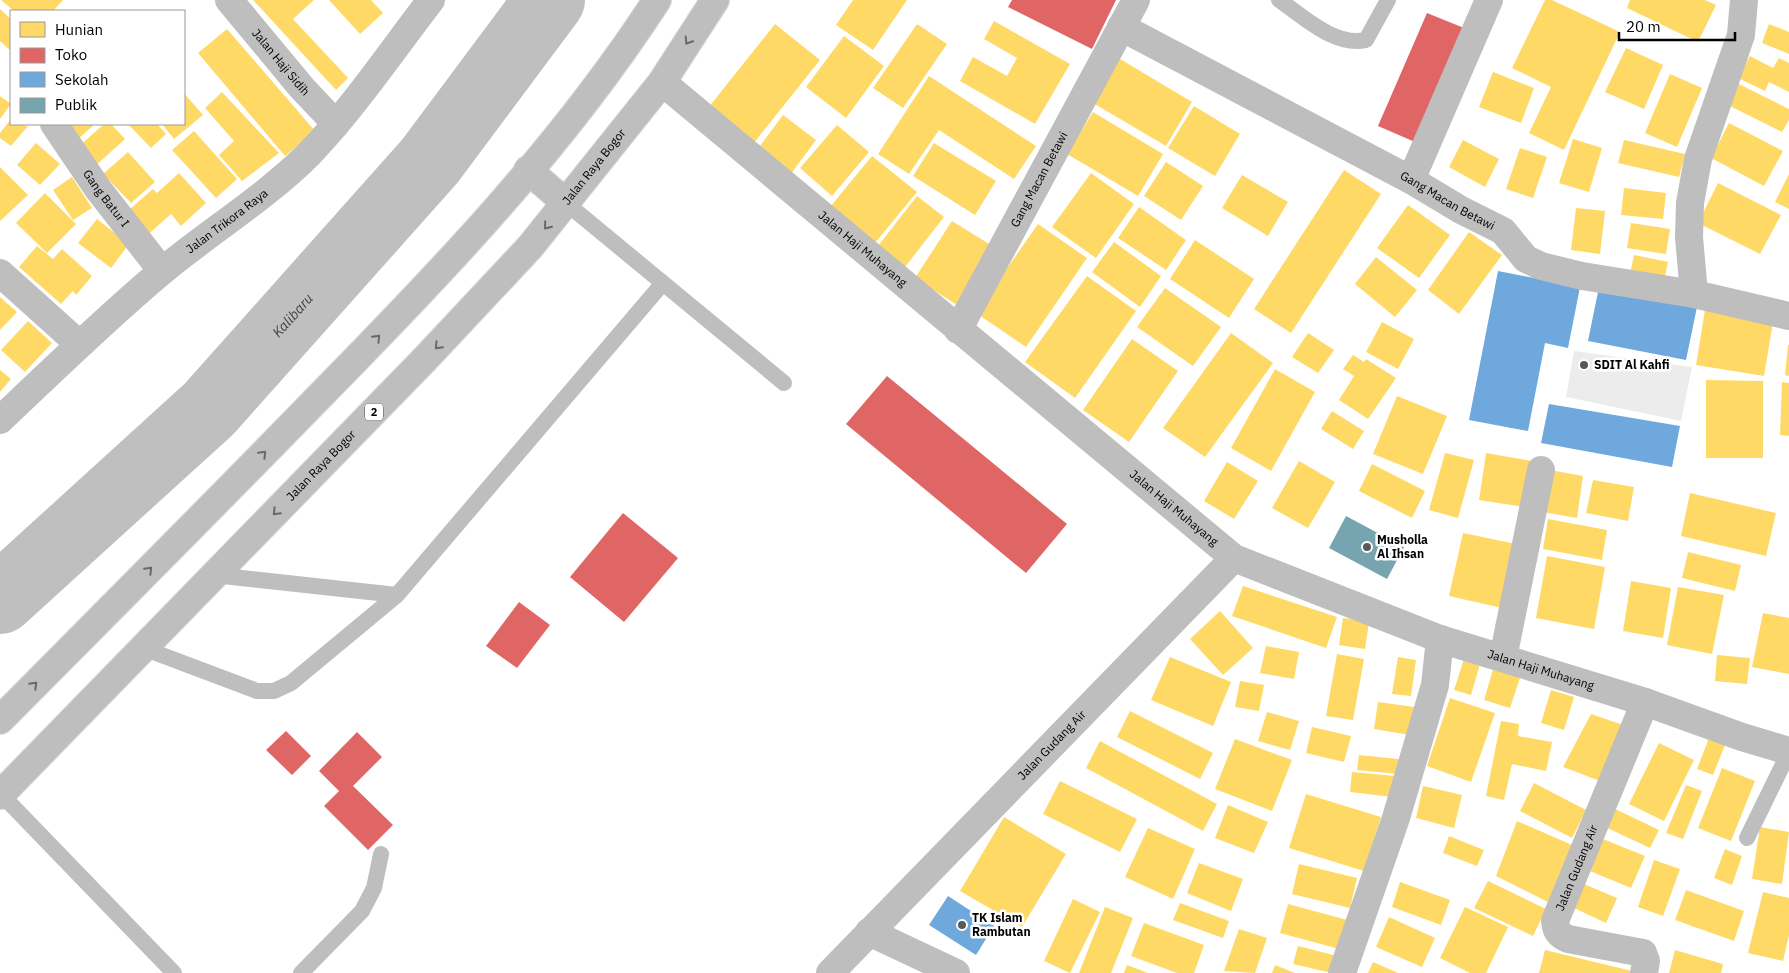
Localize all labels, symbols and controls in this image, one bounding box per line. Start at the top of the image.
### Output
legend [10,10,185,125]
scale bar [1619,10,1735,42]
text: 20 m [1626,17,1661,36]
text: Hunian [55,20,103,39]
street label: Jalan Haji Sidih [249,25,313,99]
one-way arrow [685,36,695,45]
text: Toko [55,45,87,64]
text: Sekolah [55,70,109,89]
text: Publik [55,95,97,114]
street label: Jalan Raya Bogor [559,125,629,208]
street label: Gang Macan Betawi [1007,129,1071,230]
street label: Gang Batur I [80,167,133,230]
street label: Gang Macan Betawi [1398,168,1498,233]
street label: Jalan Trikora Raya [183,185,271,256]
street label: Jalan Haji Muhayang [816,207,911,290]
one-way arrow [544,220,553,229]
water label: Kalibaru [268,289,317,341]
one-way arrow [371,335,380,344]
one-way arrow [435,340,444,349]
place label: SDIT Al Kahfi [1594,357,1670,372]
marker: SDIT Al Kahfi [1578,359,1590,371]
road number: 2 [365,404,383,421]
street label: Jalan Raya Bogor [283,426,359,504]
one-way arrow [257,451,266,460]
street label: Jalan Haji Muhayang [1127,466,1222,549]
one-way arrow [273,507,282,516]
place label: Musholla Al Ihsan [1377,532,1428,561]
marker: Musholla Al Ihsan [1361,541,1373,553]
one-way arrow [143,567,152,576]
street label: Jalan Haji Muhayang [1486,646,1597,693]
one-way arrow [29,682,38,691]
street label: Jalan Gudang Air [1014,706,1089,783]
street label: Jalan Gudang Air [1552,822,1601,913]
place label: TK Islam Rambutan [972,910,1031,939]
marker: TK Islam Rambutan [956,919,968,931]

